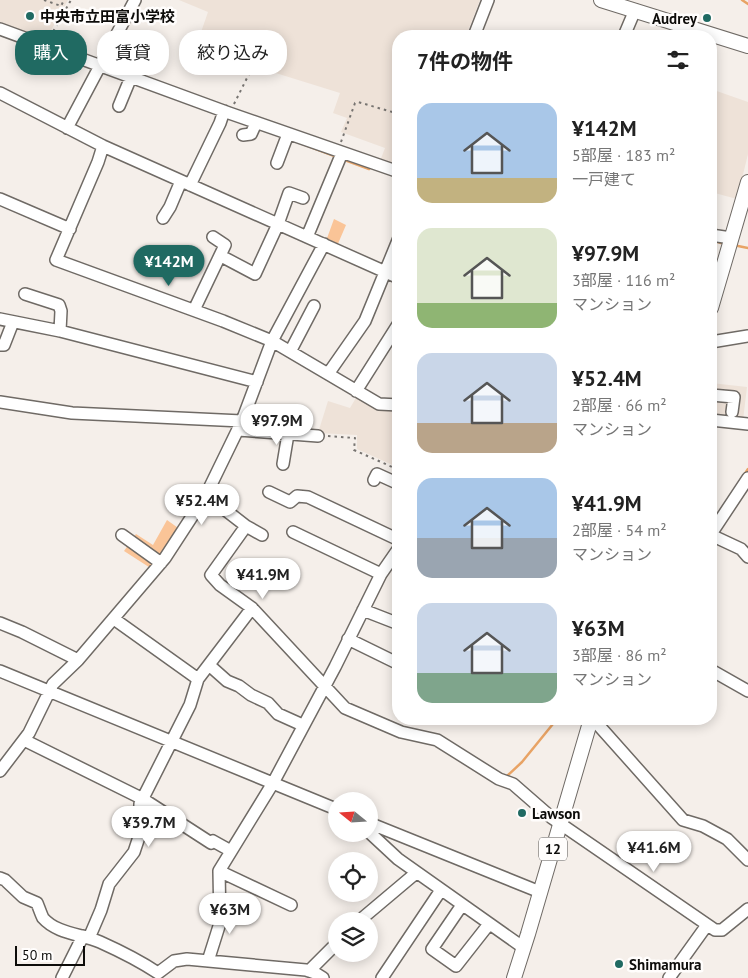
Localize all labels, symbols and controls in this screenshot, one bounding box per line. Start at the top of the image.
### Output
place label: 中央市立田富小学校 [40,7,175,26]
place label: Audrey [652,9,698,28]
marker: 中央市立田富小学校 [24,10,36,22]
marker: Audrey [701,12,713,24]
chip: 購入 [15,30,87,75]
chip: 賃貸 [97,30,169,75]
chip: 絞り込み [179,30,287,75]
icon: filters [664,46,692,74]
text: 7件の物件 [417,48,513,75]
text: ¥142M [572,115,636,142]
icon: home [457,123,517,183]
text: 5部屋 · 183 m² [572,145,675,165]
text: 一戸建て [572,169,636,189]
text: ¥97.9M [572,240,639,267]
pin: ¥142M [134,244,204,287]
icon: home [457,248,517,308]
text: ¥142M [144,251,194,271]
text: 3部屋 · 116 m² [572,270,675,290]
text: マンション [572,294,652,314]
text: ¥52.4M [572,365,642,392]
icon: home [457,373,517,433]
text: 2部屋 · 66 m² [572,395,667,415]
pin: ¥97.9M [236,404,318,446]
text: ¥97.9M [251,410,303,430]
text: マンション [572,419,652,439]
pin: ¥52.4M [161,484,243,526]
text: ¥52.4M [175,490,229,510]
text: ¥41.9M [572,490,642,517]
icon: home [457,498,517,558]
text: 2部屋 · 54 m² [572,520,667,540]
text: マンション [572,544,652,564]
pin: ¥41.9M [222,558,304,600]
text: ¥41.9M [236,564,290,584]
text: ¥63M [572,615,625,642]
icon: home [457,623,517,683]
text: 3部屋 · 86 m² [572,645,667,665]
text: マンション [572,669,652,689]
north arrow [328,792,378,842]
map controls [328,792,378,962]
place label: Lawson [532,804,581,823]
pin: ¥39.7M [108,806,190,848]
marker: Lawson [516,807,528,819]
text: ¥39.7M [122,812,176,832]
pin: ¥41.6M [613,830,695,873]
text: ¥41.6M [627,837,681,857]
road number: 12 [539,838,567,861]
button: locate [328,852,378,902]
pin: ¥63M [200,892,260,935]
text: ¥63M [210,899,250,919]
button: layers [328,912,378,962]
scale bar [15,943,85,966]
text: 50 m [22,946,52,964]
place label: Shimamura [629,955,702,974]
marker: Shimamura [613,958,625,970]

